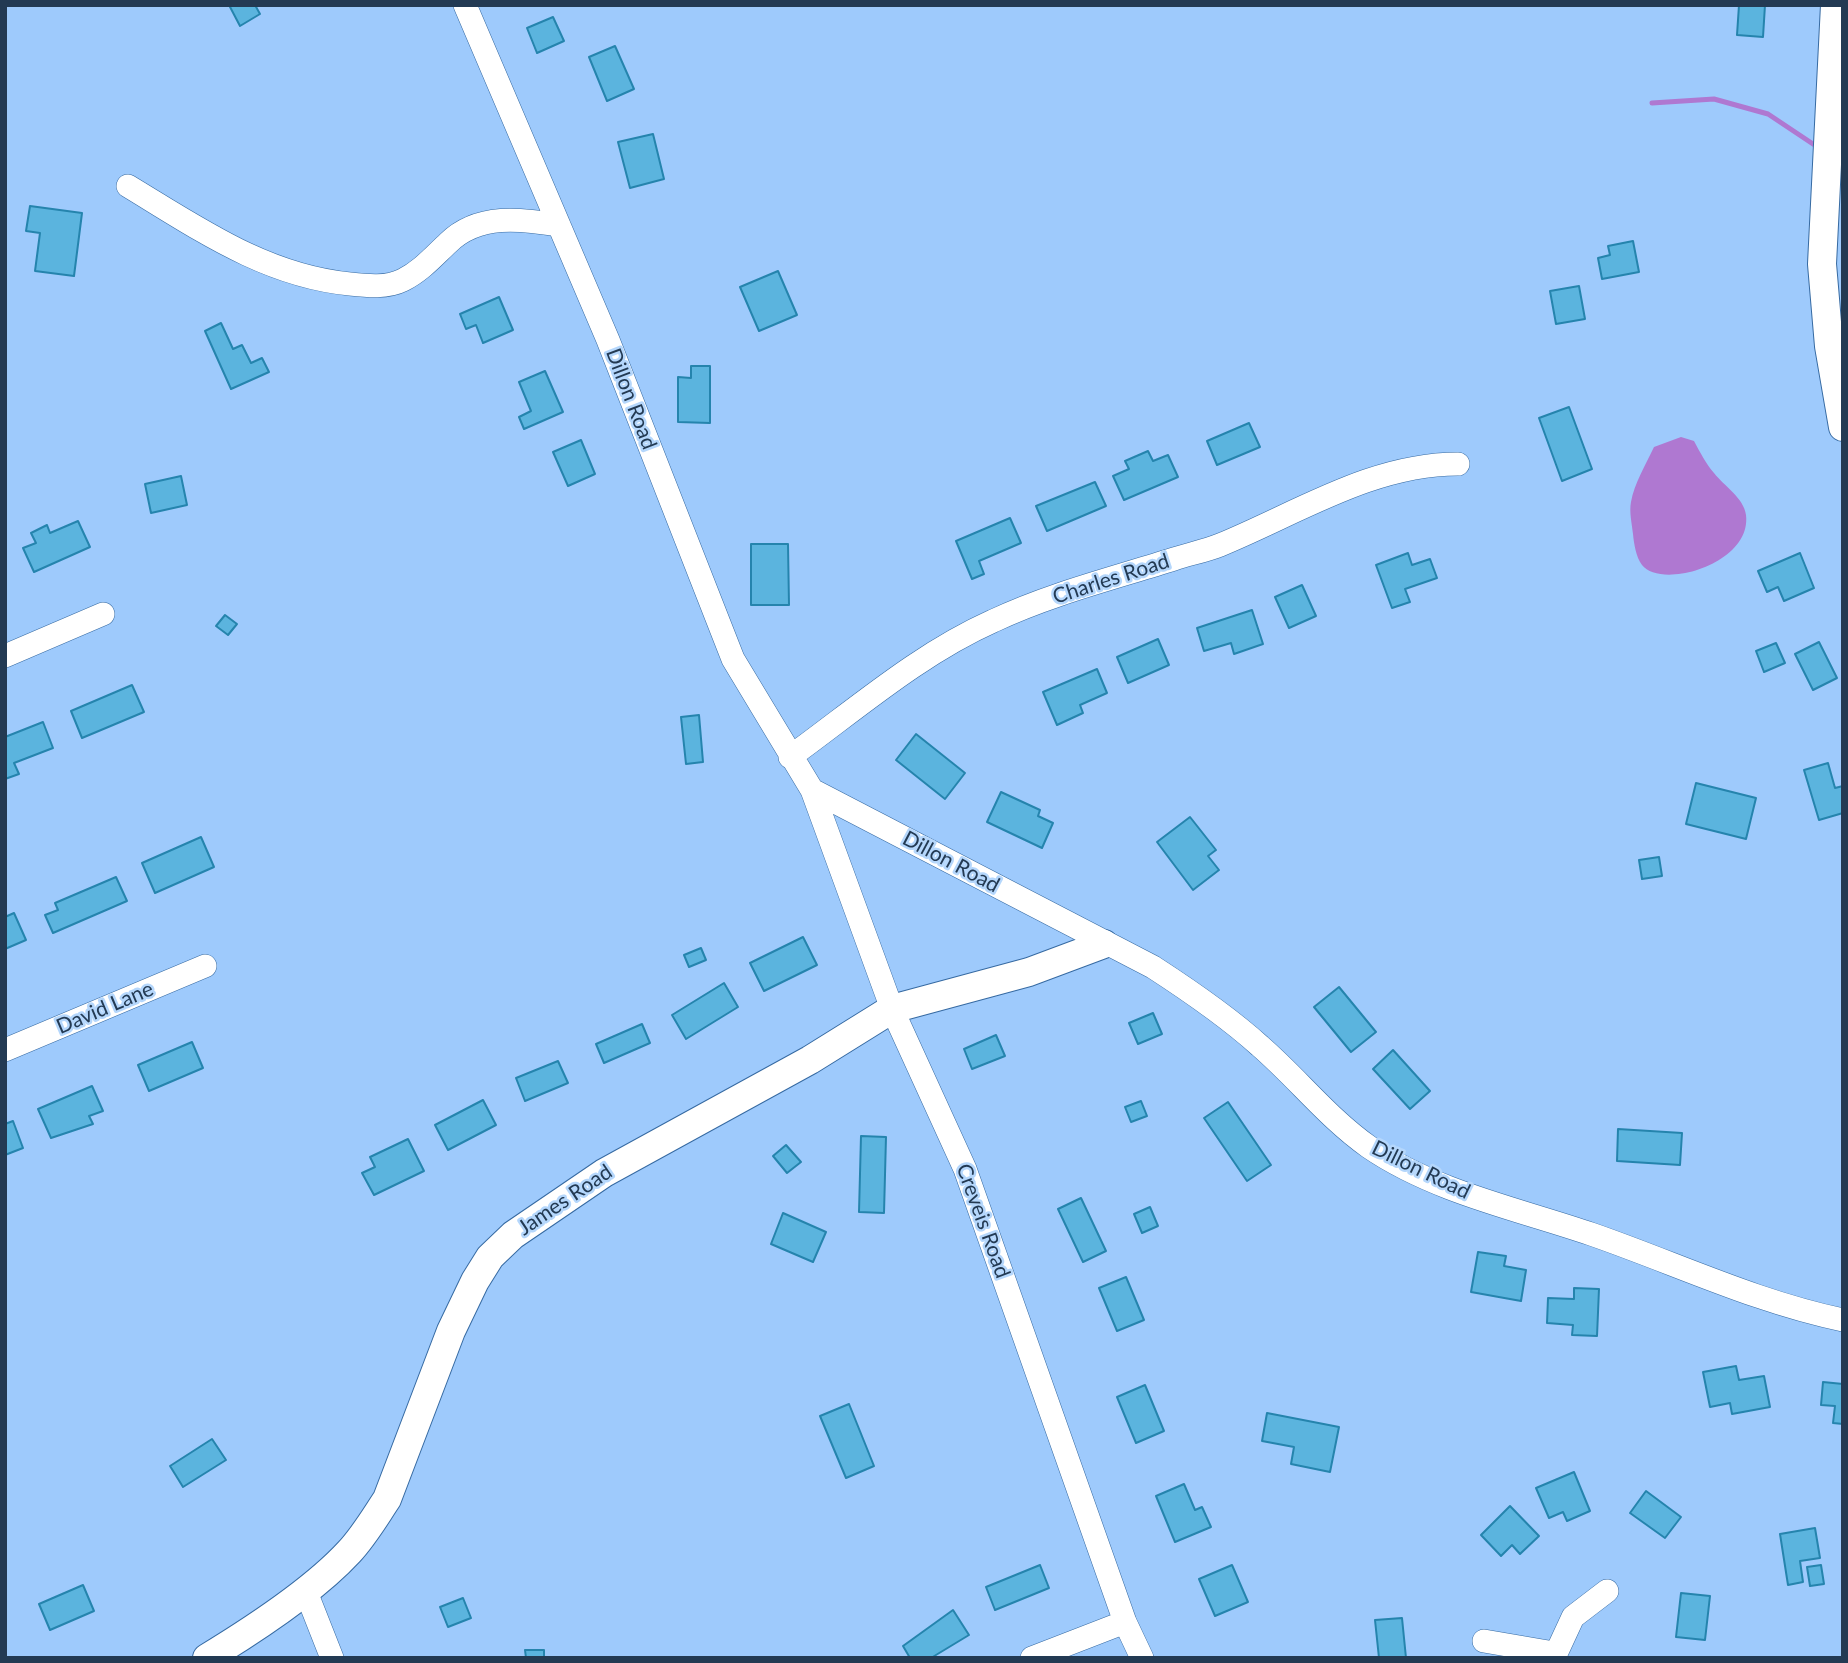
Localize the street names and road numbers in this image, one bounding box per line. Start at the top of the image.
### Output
street label: Dillon Road [600,345,662,453]
street label: Charles Road [1050,548,1172,610]
street label: Dillon Road [898,826,1004,898]
street label: David Lane [53,976,157,1040]
street label: Dillon Road [1368,1135,1474,1205]
street label: James Road [513,1159,617,1241]
street label: Creveis Road [951,1160,1015,1282]

